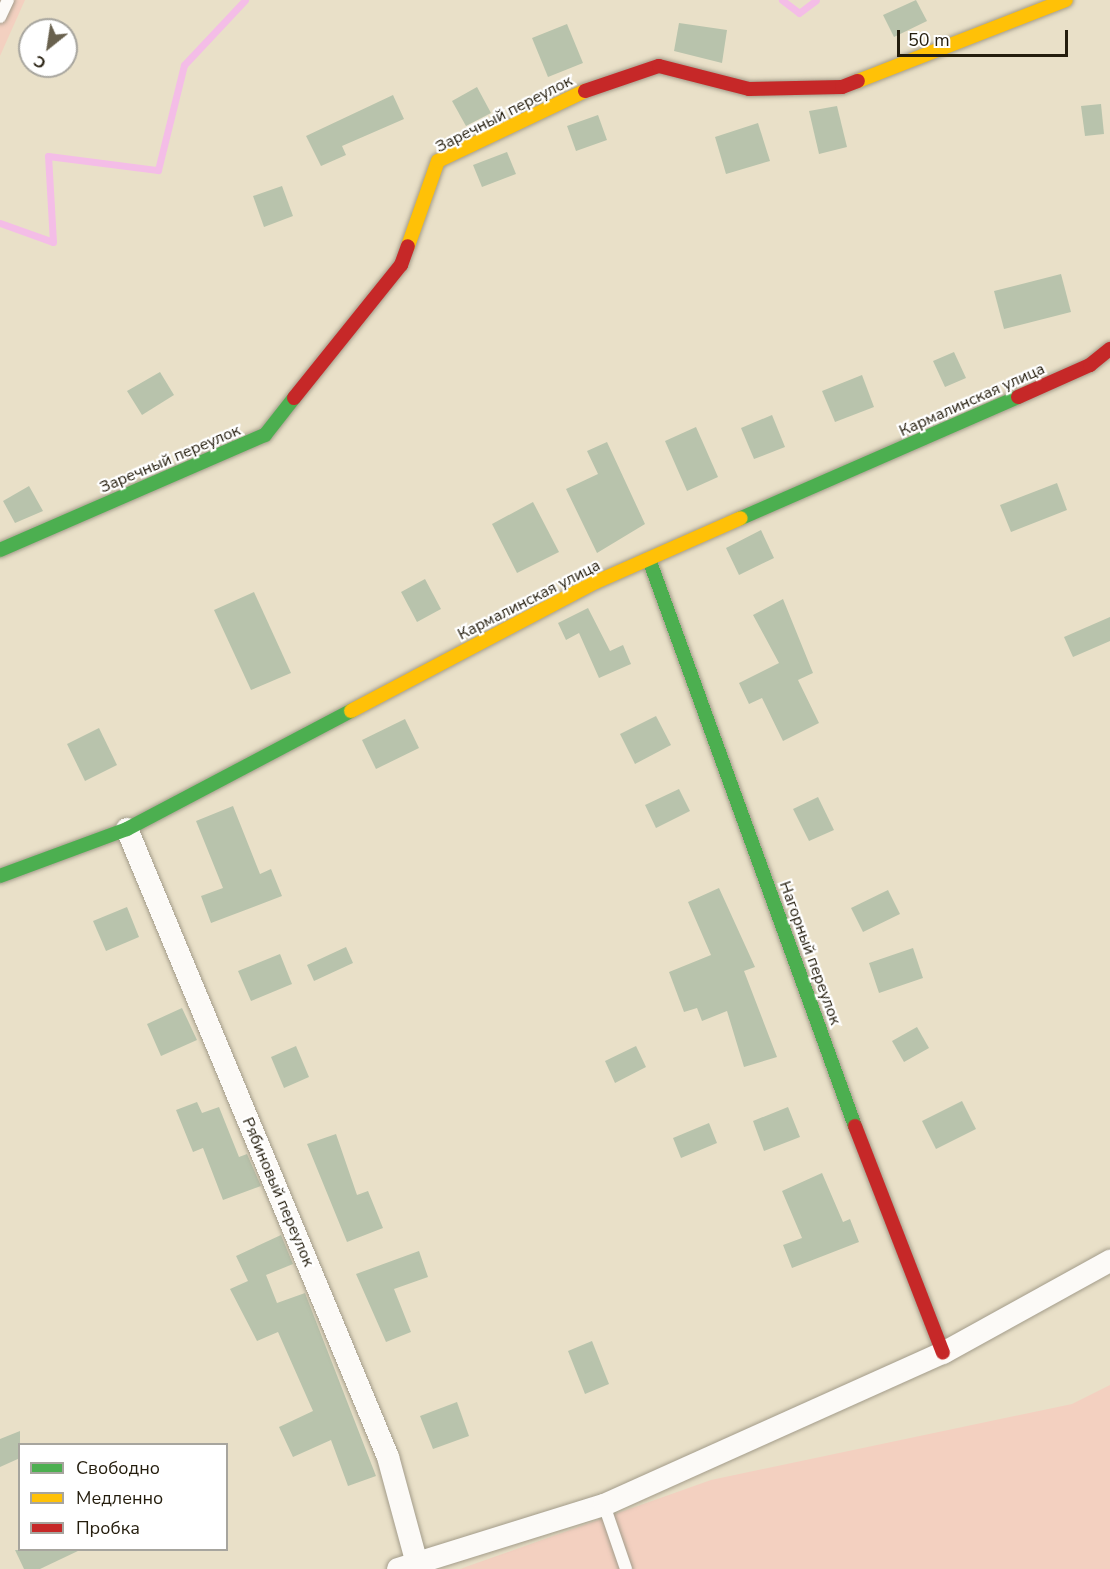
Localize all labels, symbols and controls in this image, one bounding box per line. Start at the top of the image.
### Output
north arrow [18,18,78,78]
scale bar [900,18,1071,56]
text: 50 m [908,28,950,52]
text: С [30,50,50,74]
street label: Заречный переулок [432,71,576,157]
street label: Кармалинская улица [896,359,1048,441]
street label: Заречный переулок [97,421,243,497]
street label: Кармалинская улица [455,556,603,644]
street label: Нагорный переулок [775,879,845,1027]
street label: Рябиновый переулок [238,1115,318,1269]
legend [18,1443,228,1551]
text: Свободно [76,1456,160,1480]
text: Медленно [76,1486,163,1510]
text: Пробка [76,1516,140,1540]

